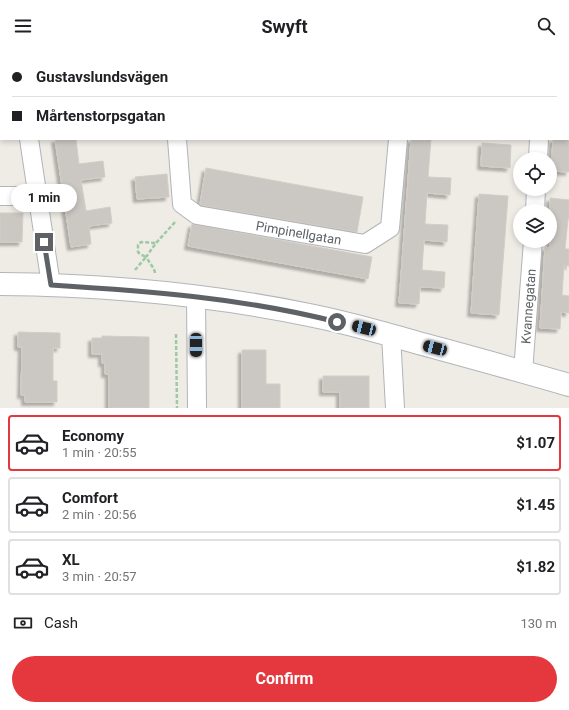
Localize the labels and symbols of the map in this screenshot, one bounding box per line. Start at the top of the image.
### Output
callout: 1 min [11,184,77,212]
street label: Pimpinellgatan [255,218,343,247]
route end [35,233,53,251]
street label: Kvannegatan [518,268,538,344]
route start [328,313,346,331]
car [351,319,377,337]
car [190,333,202,357]
car [422,339,448,357]

